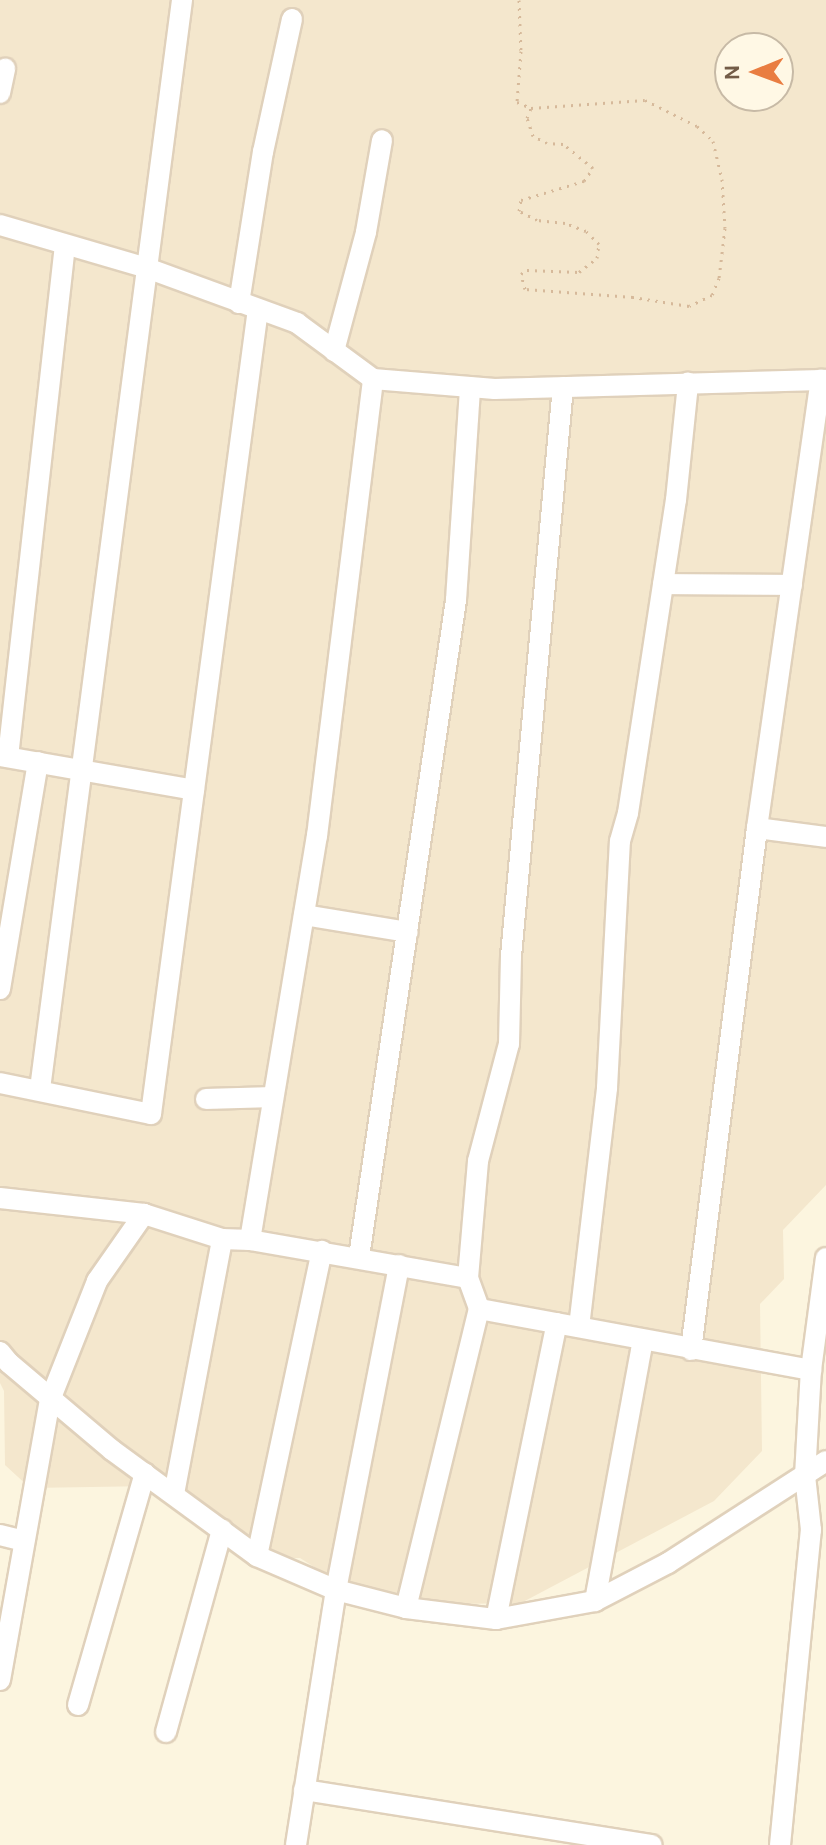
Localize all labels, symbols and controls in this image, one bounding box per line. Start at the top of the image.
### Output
north arrow [714,32,794,112]
text: N [719,64,745,81]

